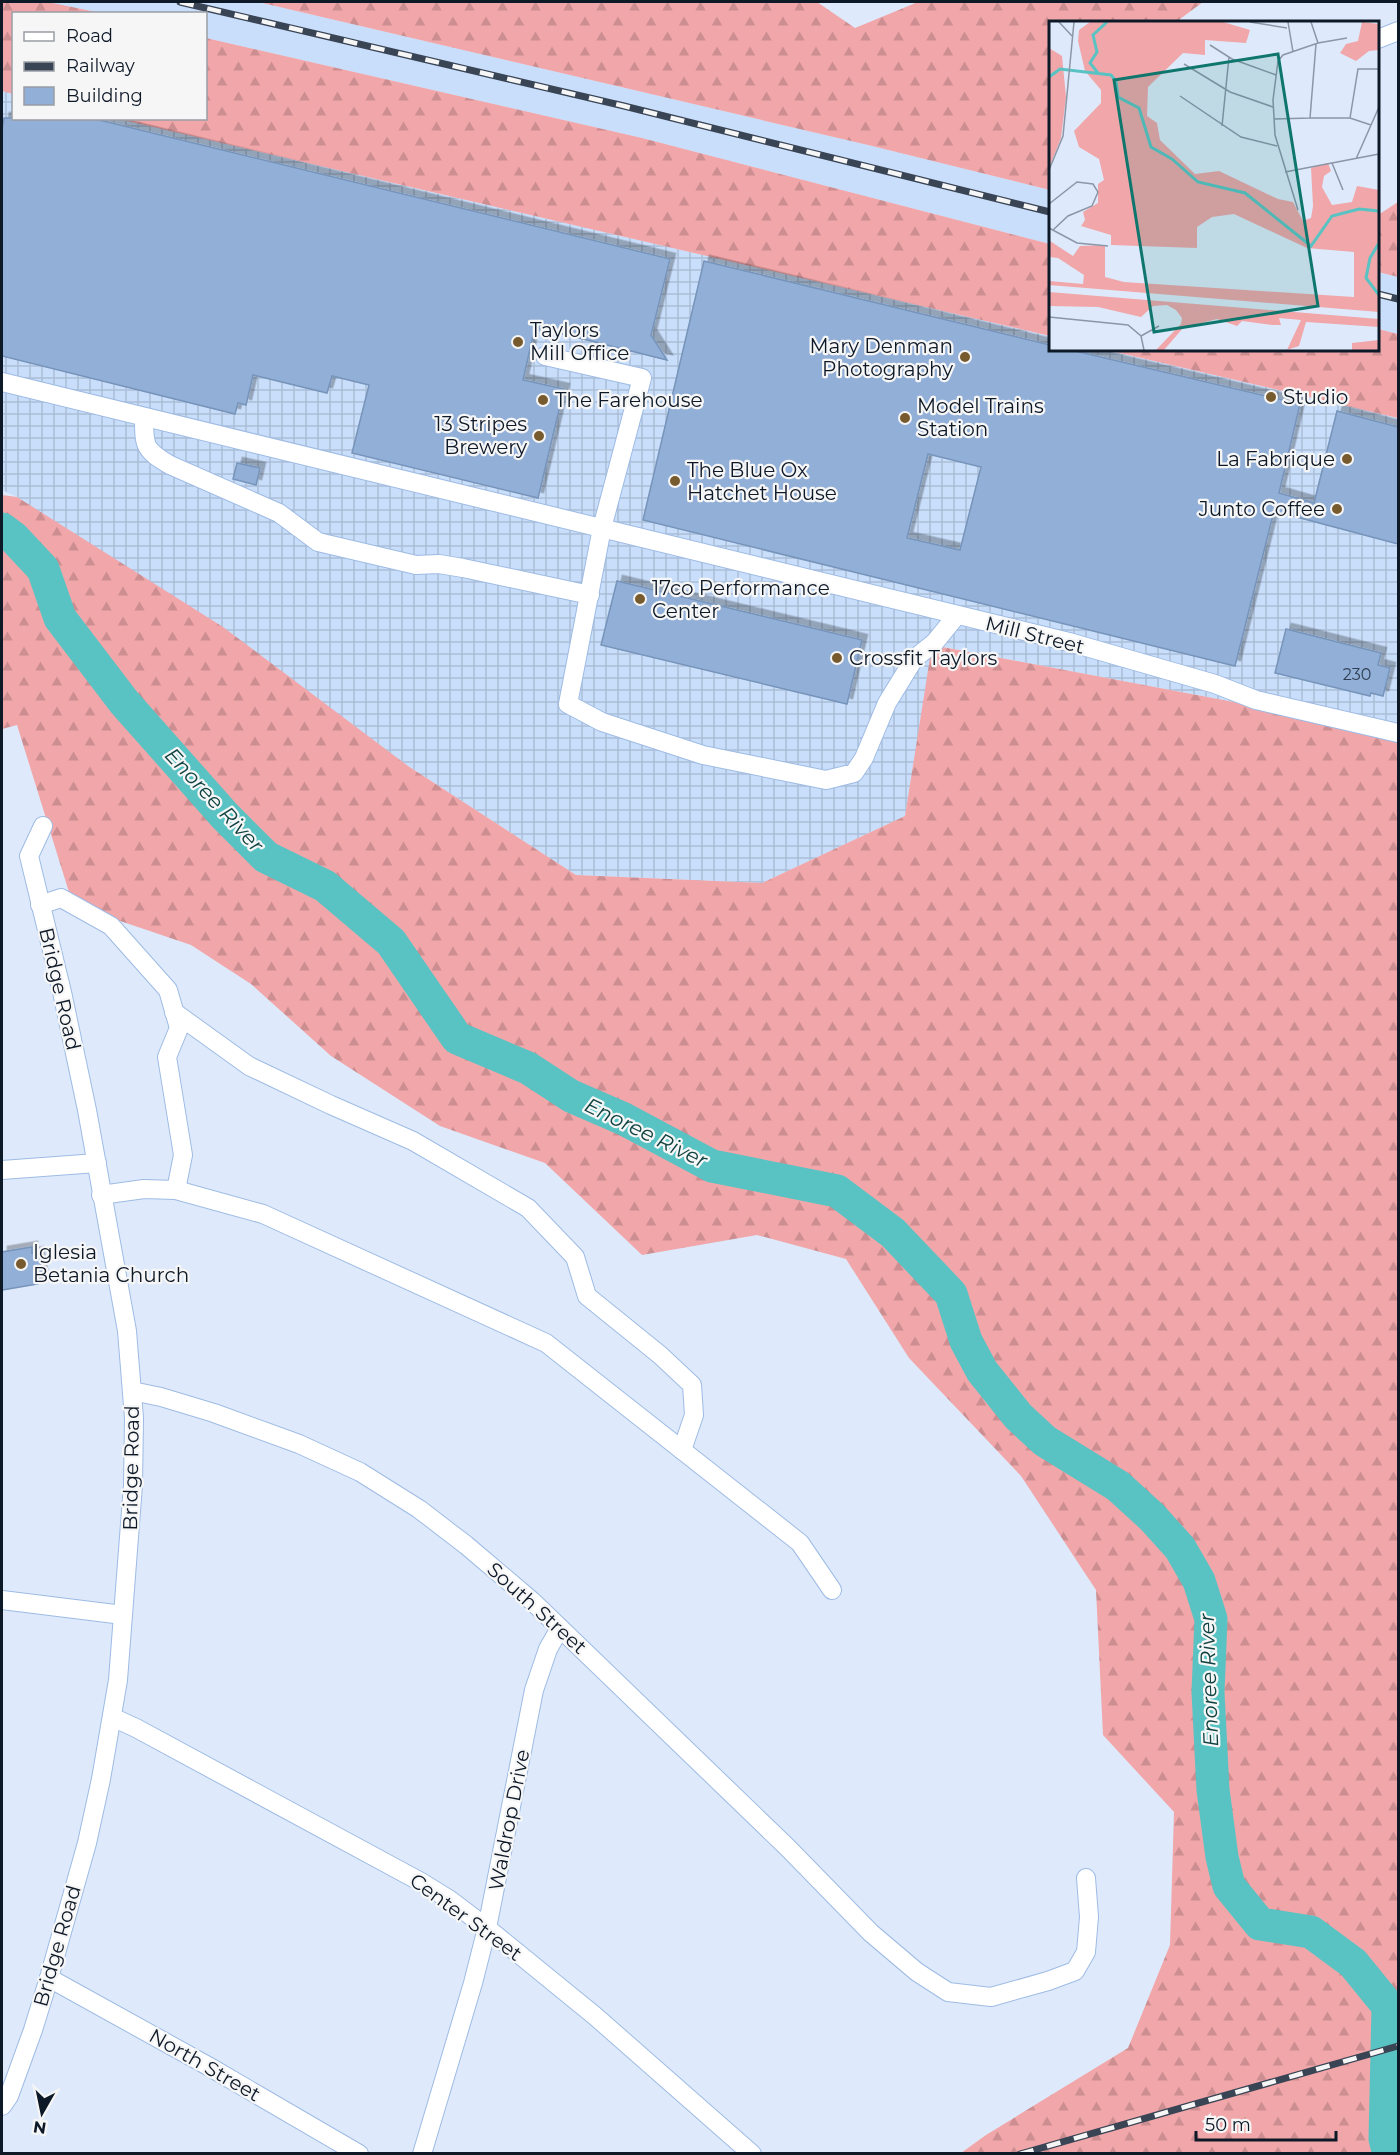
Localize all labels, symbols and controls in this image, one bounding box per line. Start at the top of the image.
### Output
legend [12,12,207,120]
inset map [1049,21,1379,351]
text: Road [66,25,113,47]
text: Railway [66,55,135,77]
text: Building [66,85,143,107]
place label: Taylors Mill Office [530,318,629,365]
place label: Mary Denman Photography [809,334,953,381]
marker: Taylors Mill Office [511,335,525,349]
marker: Mary Denman Photography [958,350,972,364]
place label: Studio [1283,385,1348,409]
place label: The Farehouse [555,388,703,412]
marker: Studio [1264,390,1278,404]
marker: The Farehouse [536,393,550,407]
place label: Model Trains Station [917,394,1044,441]
marker: Model Trains Station [898,411,912,425]
place label: 13 Stripes Brewery [434,412,527,459]
marker: 13 Stripes Brewery [532,429,546,443]
place label: La Fabrique [1216,447,1335,471]
marker: La Fabrique [1340,452,1354,466]
place label: The Blue Ox Hatchet House [687,458,837,505]
marker: The Blue Ox Hatchet House [668,474,682,488]
place label: Junto Coffee [1198,497,1325,521]
marker: Junto Coffee [1330,502,1344,516]
place label: 17co Performance Center [652,576,830,623]
marker: 17co Performance Center [633,592,647,606]
street label: Mill Street [983,611,1087,659]
place label: Crossfit Taylors [849,646,998,670]
marker: Crossfit Taylors [830,651,844,665]
house number: 230 [1343,665,1371,684]
water label: Enoree River [160,742,269,857]
street label: Bridge Road [34,925,86,1053]
water label: Enoree River [581,1092,712,1173]
place label: Iglesia Betania Church [33,1240,189,1287]
marker: Iglesia Betania Church [14,1257,28,1271]
street label: Bridge Road [118,1405,144,1531]
street label: South Street [482,1557,592,1659]
water label: Enoree River [1194,1612,1223,1747]
street label: Waldrop Drive [484,1747,534,1893]
street label: Center Street [405,1868,527,1966]
street label: Bridge Road [28,1883,86,2009]
street label: North Street [145,2023,265,2107]
north arrow [12,2083,72,2143]
scale bar [1196,2104,1336,2142]
text: 50 m [1205,2114,1251,2136]
text: N [32,2117,48,2138]

